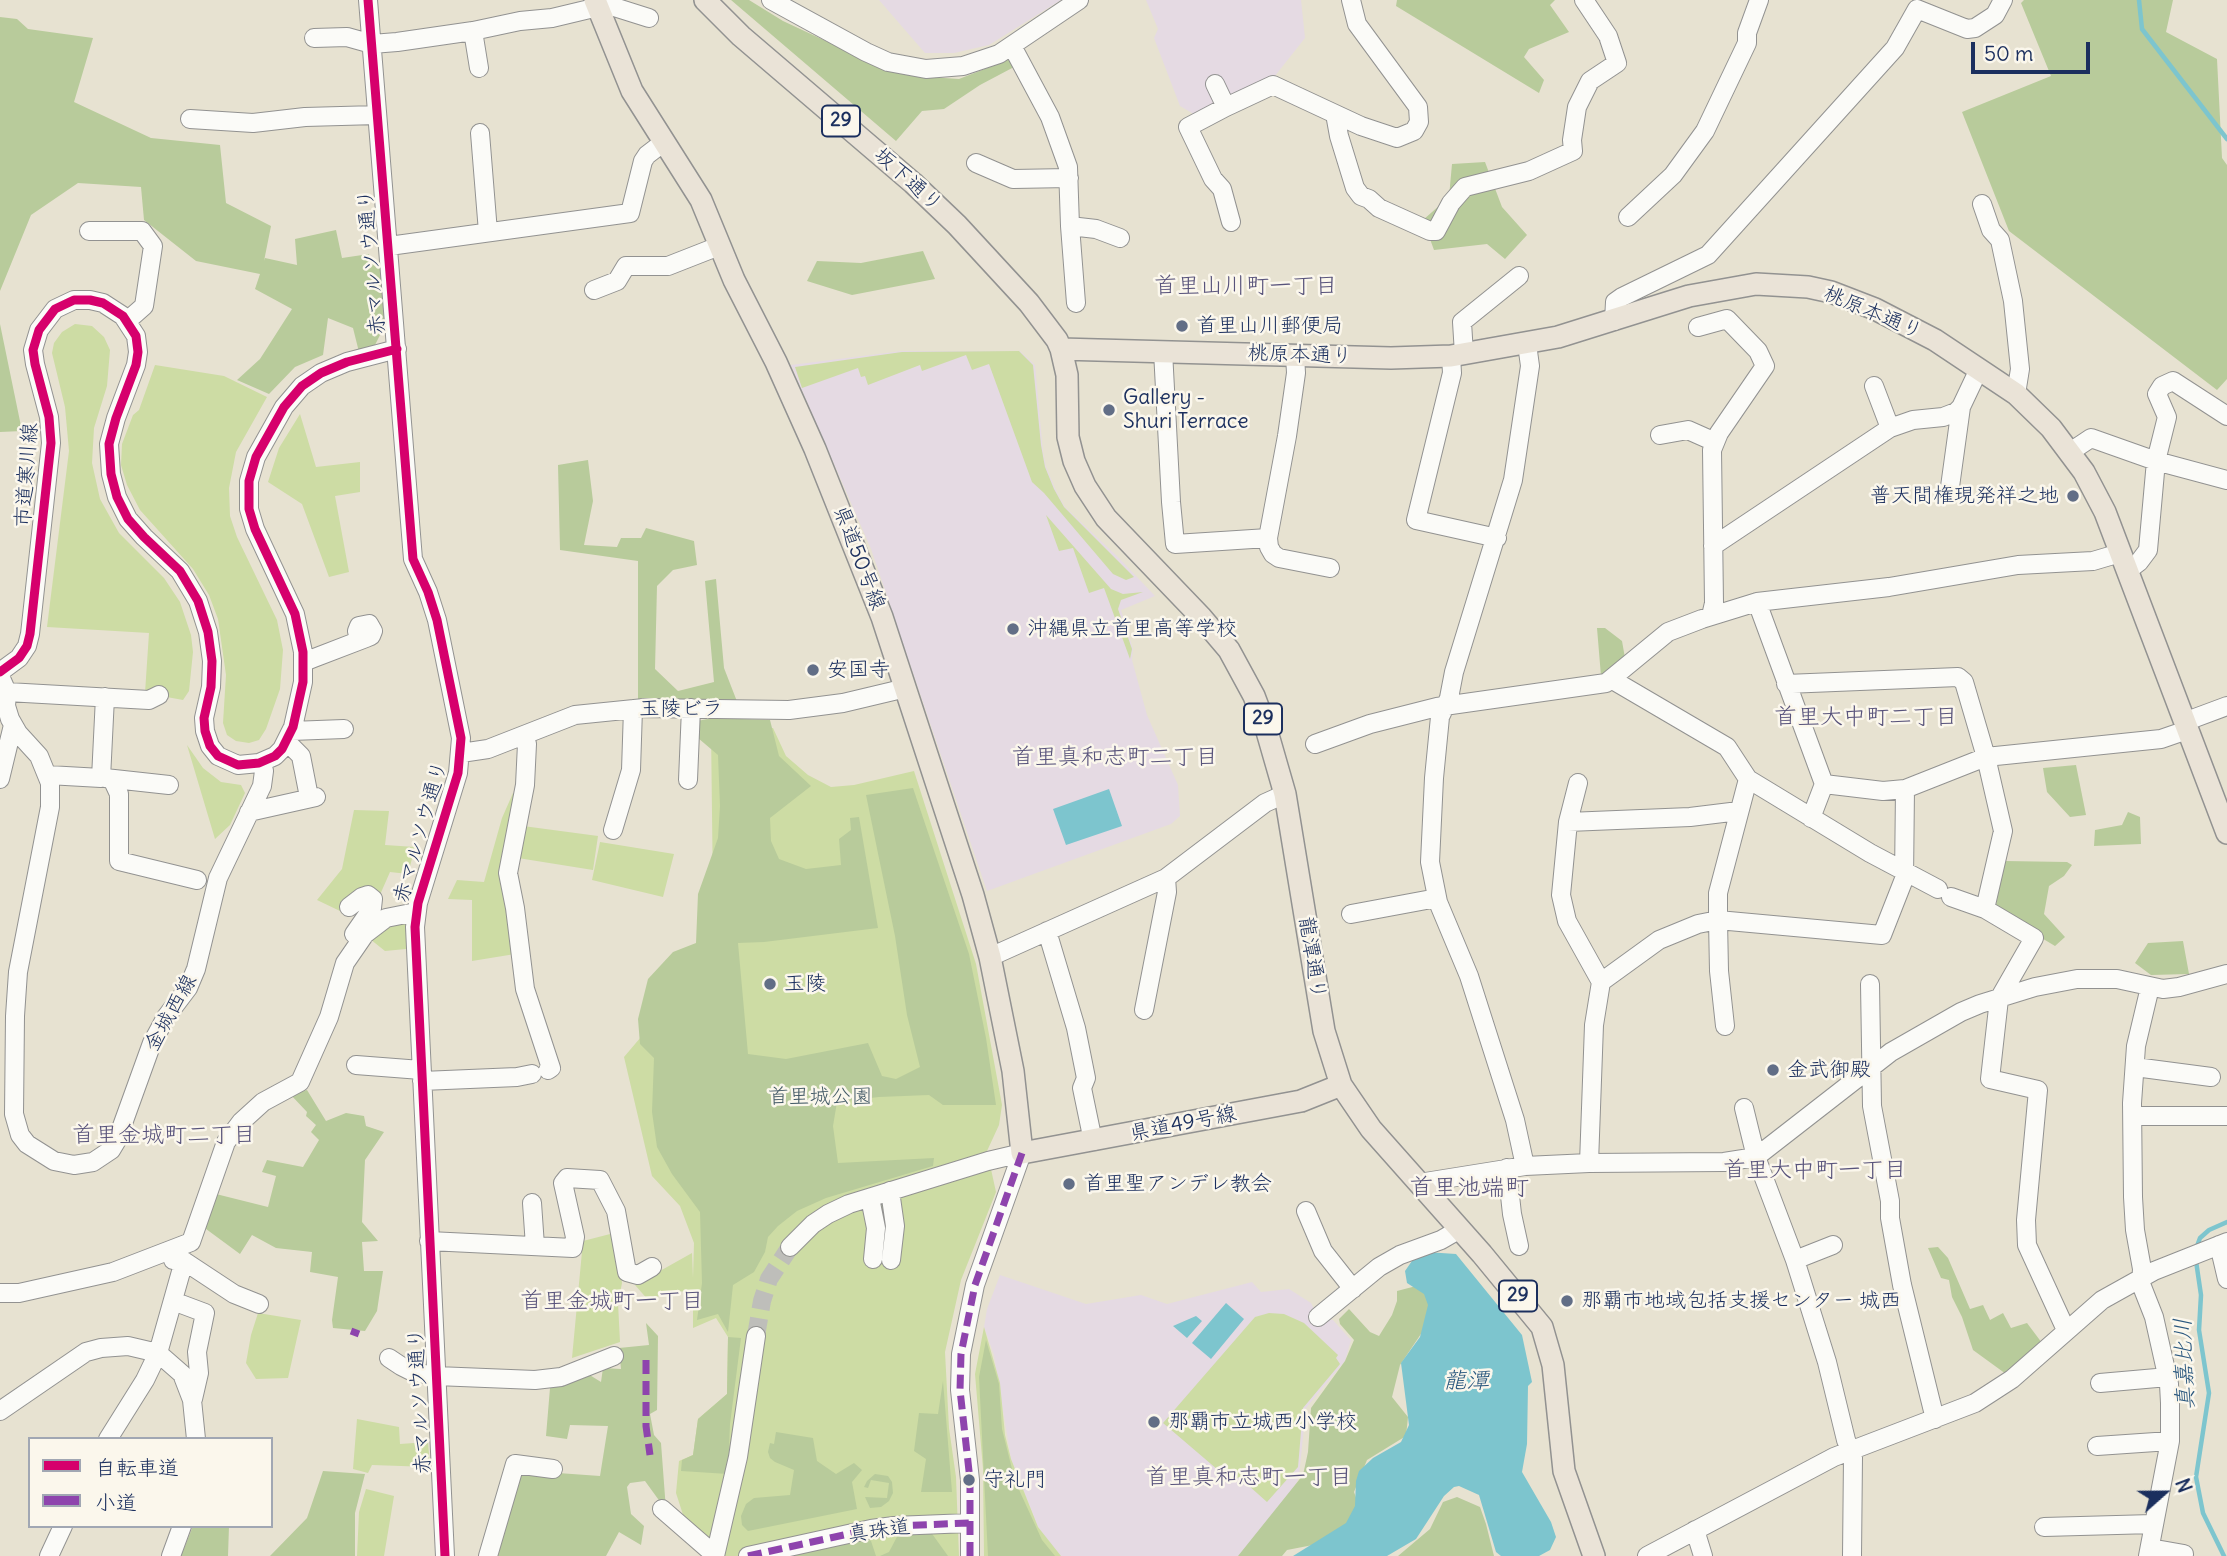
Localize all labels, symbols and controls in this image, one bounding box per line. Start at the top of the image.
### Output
scale bar [1975,28,2094,72]
text: 50 m [1984,40,2033,67]
road number: 29 [822,105,860,136]
street label: 坂下通り [868,143,948,217]
street label: 赤マルソウ通り [353,188,391,336]
district label: 首里山川町一丁目 [1154,272,1338,300]
street label: 桃原本通り [1820,281,1926,345]
place label: 首里山川郵便局 [1196,313,1343,339]
marker: 首里山川郵便局 [1174,318,1190,334]
street label: 桃原本通り [1247,341,1353,369]
place label: Gallery - Shuri Terrace [1123,385,1248,435]
marker: Gallery - Shuri Terrace [1101,402,1117,418]
street label: 市道寒川線 [11,422,43,528]
place label: 普天間権現発祥之地 [1870,483,2059,509]
marker: 普天間権現発祥之地 [2065,488,2081,504]
street label: 県道50号線 [828,502,890,614]
place label: 沖縄県立首里高等学校 [1027,616,1237,642]
marker: 沖縄県立首里高等学校 [1005,621,1021,637]
place label: 安国寺 [827,657,890,683]
marker: 安国寺 [805,662,821,678]
street label: 玉陵ビラ [639,696,723,722]
district label: 首里大中町二丁目 [1774,703,1958,731]
road number: 29 [1244,704,1282,734]
district label: 首里真和志町二丁目 [1012,743,1218,771]
street label: 赤マルソウ通り [389,758,453,906]
street label: 龍潭通り [1293,915,1331,1001]
street label: 金城西線 [140,970,202,1056]
place label: 玉陵 [784,971,826,997]
marker: 玉陵 [762,976,778,992]
place label: 金武御殿 [1787,1057,1871,1083]
marker: 金武御殿 [1765,1062,1781,1078]
park label: 首里城公園 [768,1084,872,1110]
street label: 県道49号線 [1127,1101,1239,1147]
district label: 首里金城町二丁目 [72,1121,256,1149]
district label: 首里大中町一丁目 [1723,1156,1907,1184]
place label: 首里聖アンデレ教会 [1083,1171,1272,1197]
district label: 首里池端町 [1409,1174,1529,1202]
marker: 首里聖アンデレ教会 [1061,1176,1077,1192]
road number: 29 [1499,1280,1537,1312]
district label: 首里金城町一丁目 [520,1287,704,1315]
place label: 那覇市地域包括支援センター 城西 [1581,1288,1901,1314]
marker: 那覇市地域包括支援センター 城西 [1559,1293,1575,1309]
water label: 真嘉比川 [2170,1318,2200,1410]
street label: 赤マルソウ通り [404,1327,436,1475]
water label: 龍潭 [1443,1367,1489,1395]
place label: 那覇市立城西小学校 [1168,1409,1357,1435]
marker: 那覇市立城西小学校 [1146,1414,1162,1430]
legend [28,1437,273,1528]
text: 自転車道 [95,1454,179,1481]
north arrow [2129,1458,2199,1528]
district label: 首里真和志町一丁目 [1146,1463,1352,1491]
place label: 守礼門 [983,1467,1046,1493]
marker: 守礼門 [961,1472,977,1488]
text: N [2170,1475,2197,1496]
text: 小道 [95,1489,137,1516]
street label: 真珠道 [846,1514,912,1548]

